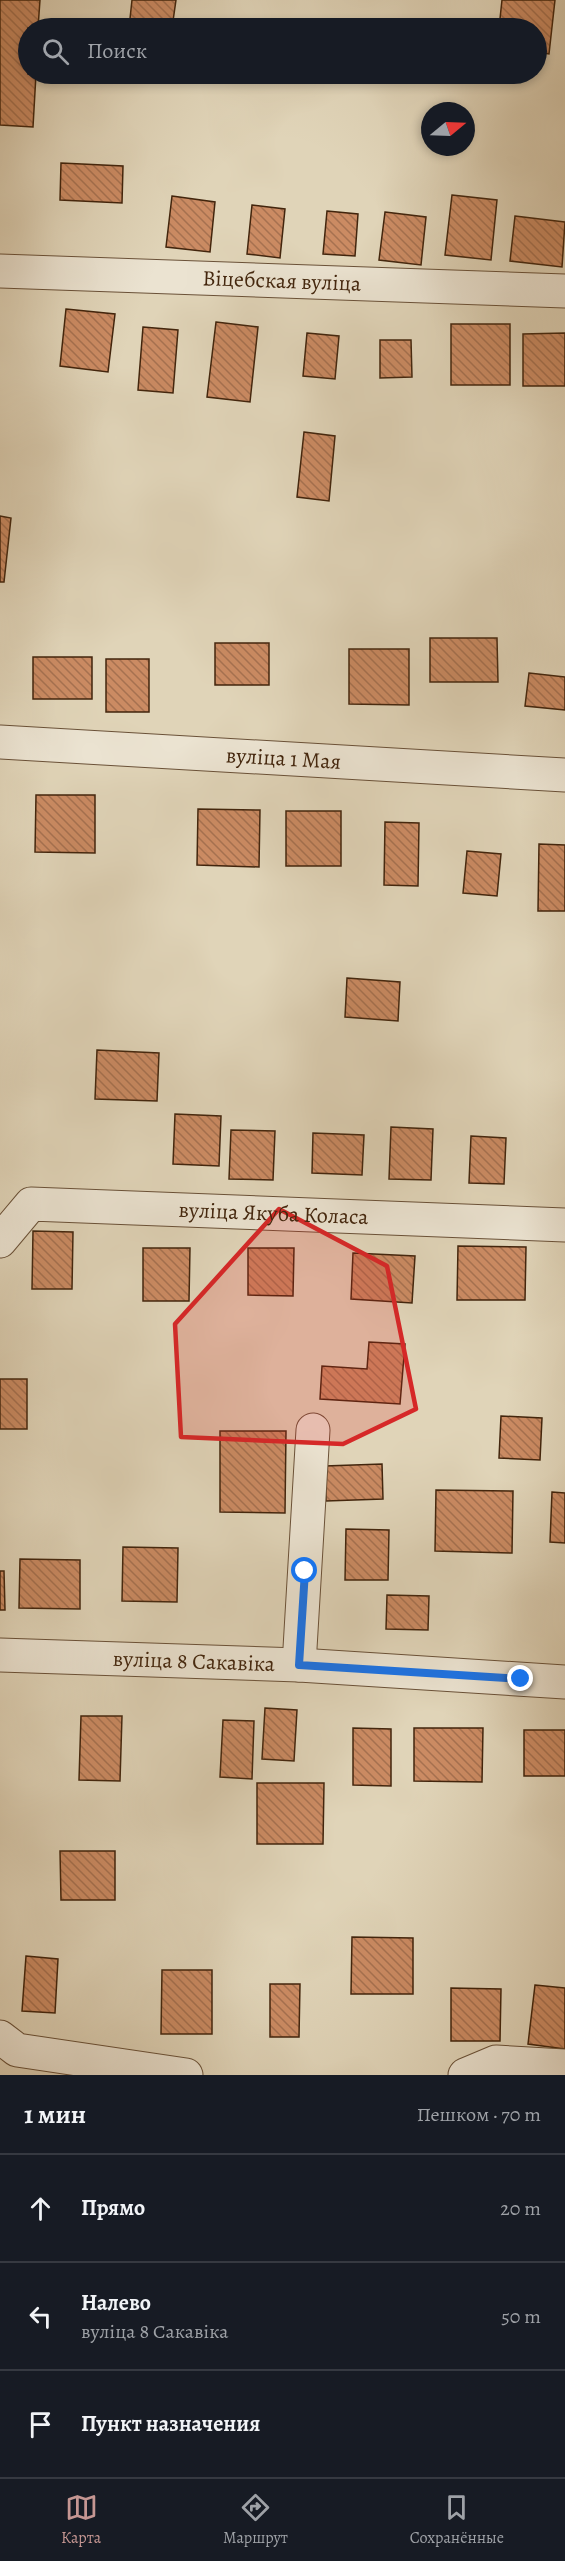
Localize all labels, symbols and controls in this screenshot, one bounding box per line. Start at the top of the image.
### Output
search box [18,18,547,84]
icon: search [39,35,72,68]
text: Поиск [87,36,147,66]
north arrow [421,102,475,156]
street label: Віцебская вуліца [202,263,362,299]
street label: вуліца 1 Мая [225,740,342,777]
street label: вуліца Якуба Коласа [178,1195,370,1232]
route start [291,1557,317,1583]
street label: вуліца 8 Сакавіка [112,1644,276,1679]
route end [507,1665,533,1691]
text: 1 мин [24,2097,86,2132]
text: Пешком · 70 m [417,2101,541,2128]
icon: ahead [24,2192,57,2225]
text: Прямо [81,2193,145,2223]
text: 20 m [500,2195,541,2222]
text: Налево [81,2288,151,2318]
icon: left [24,2300,57,2333]
text: 50 m [501,2303,541,2330]
text: вуліца 8 Сакавіка [81,2318,228,2345]
icon: arrive [24,2408,57,2441]
text: Пункт назначения [81,2409,260,2439]
tab: Карта [61,2491,101,2549]
tab: Маршрут [223,2491,288,2549]
tab: Сохранённые [410,2491,504,2549]

